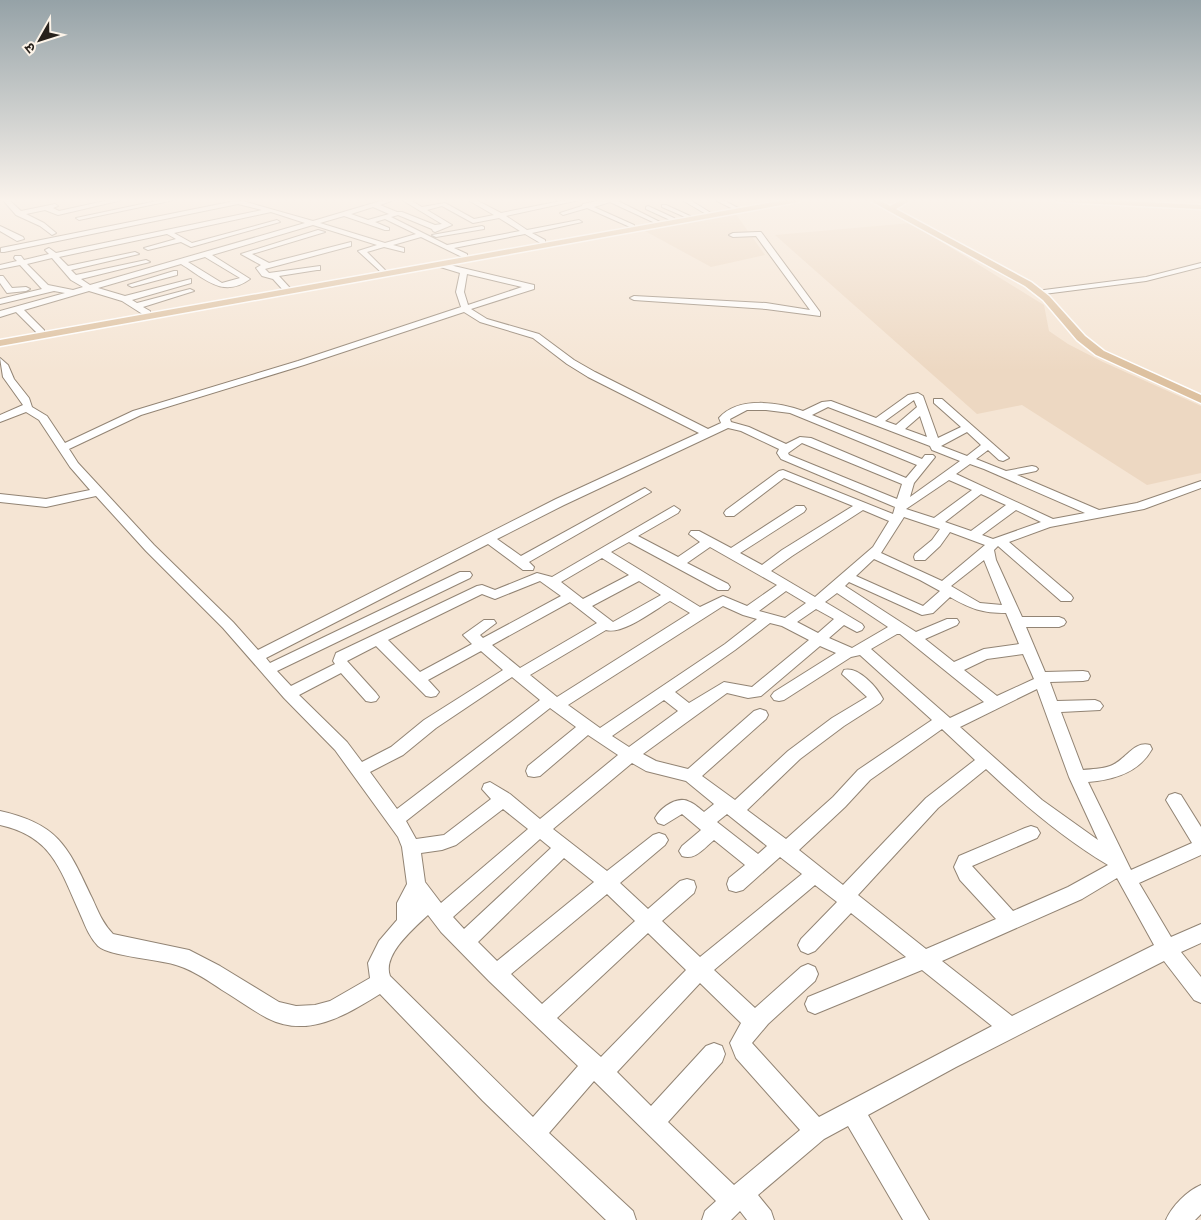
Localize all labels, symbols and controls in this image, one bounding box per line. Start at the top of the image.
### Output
north arrow [15,15,65,65]
text: उ [19,39,39,58]

